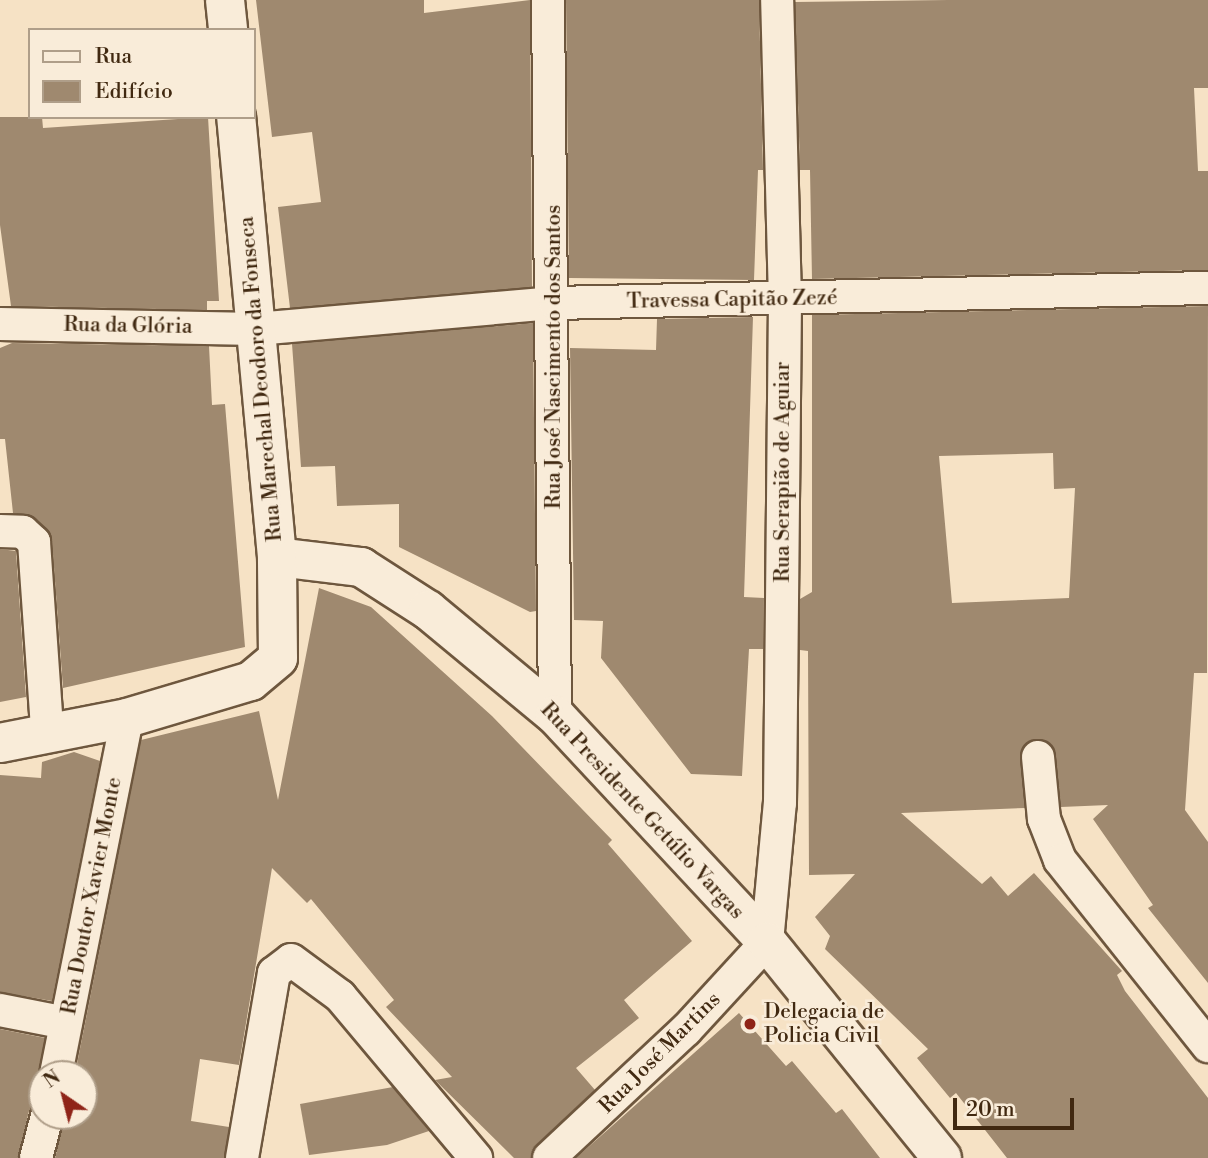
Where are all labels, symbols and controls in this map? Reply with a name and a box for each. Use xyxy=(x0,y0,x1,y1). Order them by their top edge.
legend xyxy=(28,28,256,119)
text: Rua xyxy=(95,44,132,70)
text: Edifício xyxy=(95,79,173,105)
street label: Rua José Nascimento dos Santos xyxy=(541,205,567,509)
street label: Rua Marechal Deodoro da Fonseca xyxy=(234,215,288,543)
street label: Travessa Capitão Zezé xyxy=(626,286,838,314)
street label: Rua da Glória xyxy=(63,312,193,340)
street label: Rua Serapião de Aguiar xyxy=(770,362,796,582)
street label: Rua Presidente Getúlio Vargas xyxy=(535,697,749,925)
street label: Rua Doutor Xavier Monte xyxy=(57,775,127,1017)
street label: Rua José Martins xyxy=(594,987,726,1119)
place label: Delegacia de Policia Civil xyxy=(764,999,884,1049)
marker: Delegacia de Policia Civil xyxy=(742,1016,758,1032)
north arrow xyxy=(28,1060,98,1130)
text: N xyxy=(39,1065,65,1094)
scale bar xyxy=(956,1084,1077,1128)
text: 20 m xyxy=(966,1097,1015,1123)

